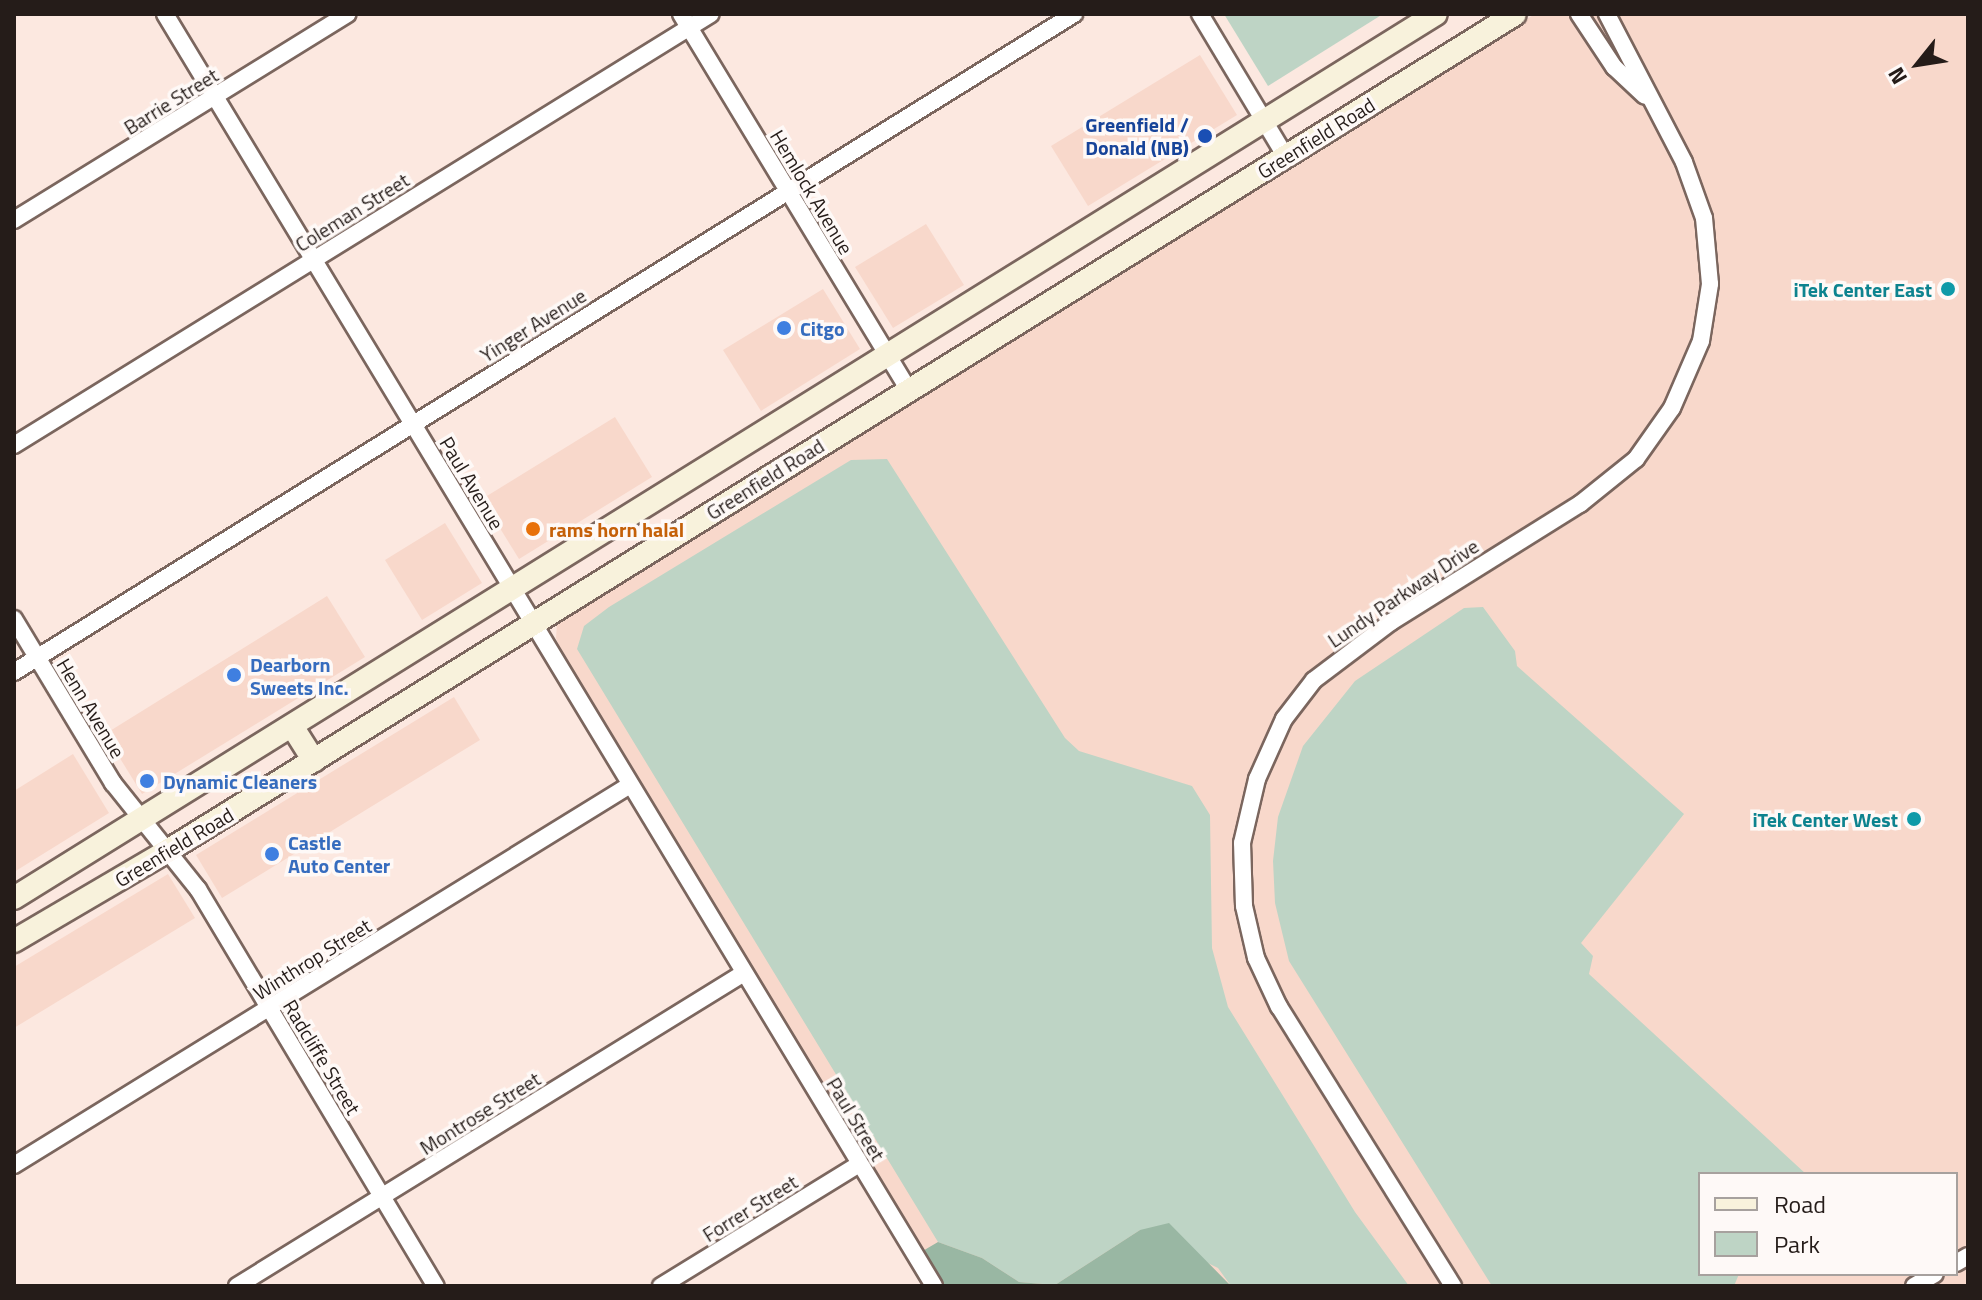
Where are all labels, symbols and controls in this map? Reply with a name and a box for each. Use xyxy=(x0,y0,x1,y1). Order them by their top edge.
north arrow xyxy=(1878,24,1958,104)
text: N xyxy=(1879,61,1916,91)
street label: Barrie Street xyxy=(119,63,223,139)
street label: Greenfield Road xyxy=(1253,92,1379,184)
place label: Greenfield / Donald (NB) xyxy=(1085,112,1189,159)
street label: Hemlock Avenue xyxy=(765,126,859,258)
marker: Greenfield / Donald (NB) xyxy=(1196,127,1214,145)
street label: Coleman Street xyxy=(291,168,413,256)
place label: iTek Center East xyxy=(1794,277,1932,301)
marker: iTek Center East xyxy=(1939,280,1957,298)
street label: Yinger Avenue xyxy=(476,283,590,367)
place label: Citgo xyxy=(800,316,845,340)
marker: Citgo xyxy=(775,319,793,337)
street label: Paul Avenue xyxy=(435,432,509,534)
street label: Greenfield Road xyxy=(702,433,828,525)
place label: rams horn halal xyxy=(549,517,684,541)
marker: rams horn halal xyxy=(524,520,542,538)
street label: Lundy Parkway Drive xyxy=(1323,534,1483,652)
place label: Dearborn Sweets Inc. xyxy=(250,652,349,699)
street label: Henn Avenue xyxy=(52,654,130,762)
marker: Dearborn Sweets Inc. xyxy=(225,666,243,684)
place label: Dynamic Cleaners xyxy=(163,769,317,793)
marker: Dynamic Cleaners xyxy=(138,772,156,790)
street label: Greenfield Road xyxy=(110,802,238,892)
place label: iTek Center West xyxy=(1752,807,1898,831)
marker: iTek Center West xyxy=(1905,810,1923,828)
place label: Castle Auto Center xyxy=(288,830,390,877)
marker: Castle Auto Center xyxy=(263,845,281,863)
street label: Winthrop Street xyxy=(249,913,375,1005)
street label: Radcliffe Street xyxy=(278,995,366,1119)
street label: Montrose Street xyxy=(415,1066,545,1160)
street label: Paul Street xyxy=(822,1073,890,1165)
street label: Forrer Street xyxy=(698,1169,802,1247)
legend xyxy=(1698,1172,1958,1276)
text: Road xyxy=(1774,1186,1826,1222)
text: Park xyxy=(1774,1226,1820,1262)

